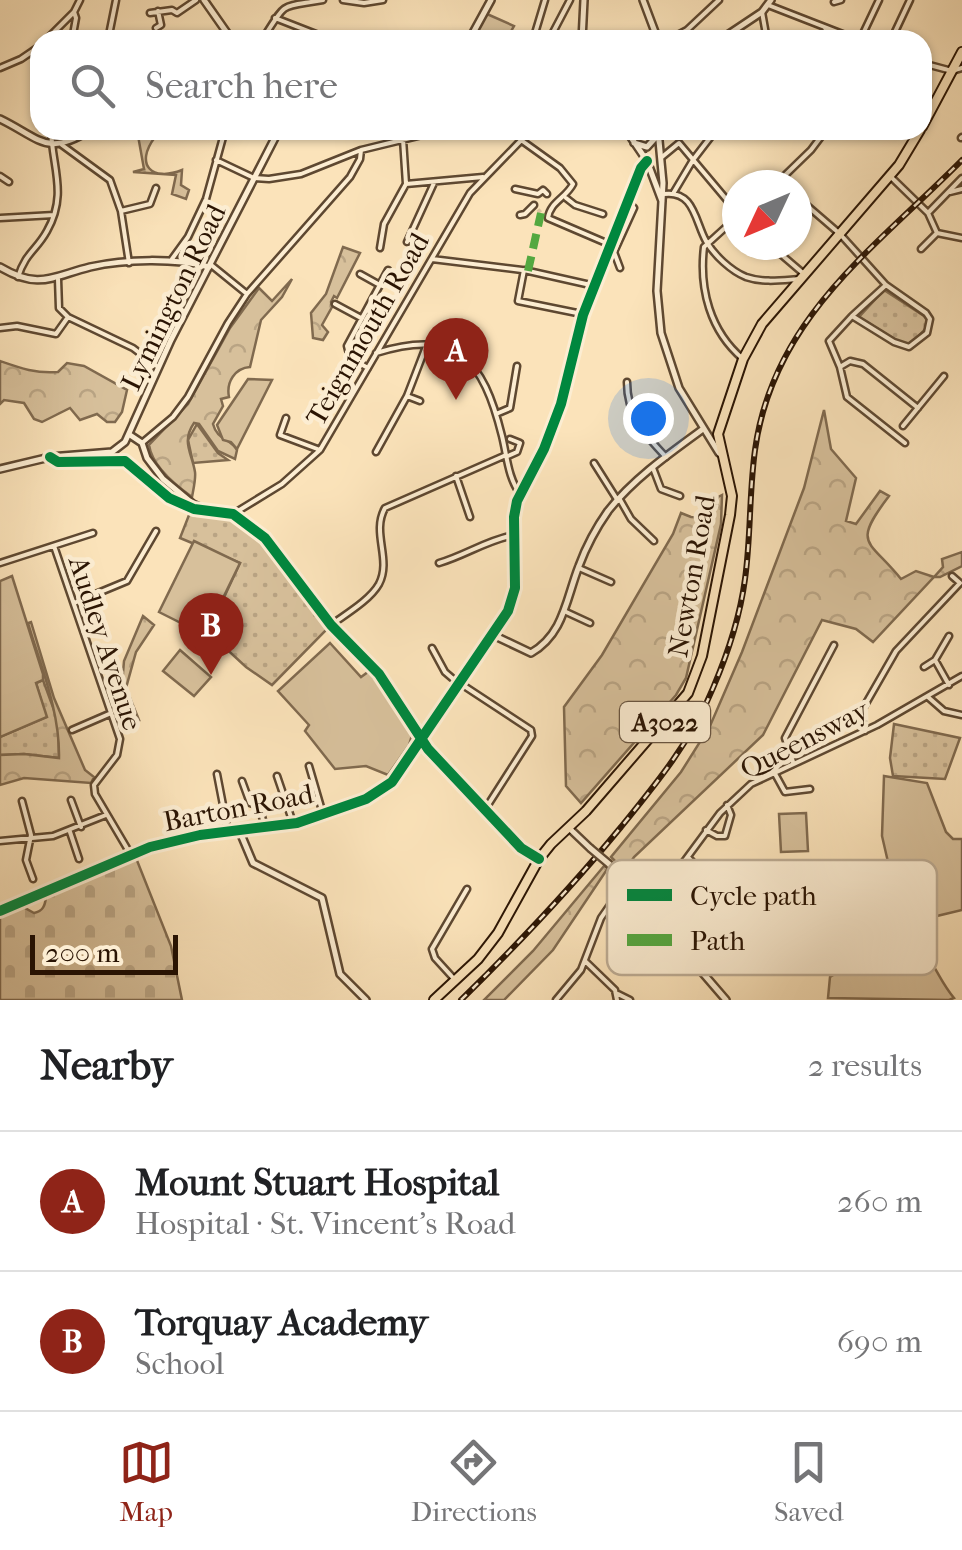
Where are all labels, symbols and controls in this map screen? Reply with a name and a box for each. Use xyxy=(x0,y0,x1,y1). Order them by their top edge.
search box xyxy=(30,30,932,140)
icon: search xyxy=(65,58,120,113)
text: Search here xyxy=(145,63,338,108)
north arrow xyxy=(722,170,812,260)
street label: Lymington Road xyxy=(114,198,233,396)
street label: Teignmouth Road xyxy=(299,226,436,431)
pin: A xyxy=(424,318,488,400)
your location xyxy=(623,393,674,444)
street label: Newton Road xyxy=(661,492,722,660)
street label: Audley Avenue xyxy=(62,551,149,735)
pin: B xyxy=(178,592,244,675)
street label: Queensway xyxy=(735,693,875,786)
road number: A3022 xyxy=(620,702,710,742)
street label: Barton Road xyxy=(160,777,316,838)
legend xyxy=(607,860,937,975)
text: Cycle path xyxy=(690,879,817,912)
text: Path xyxy=(690,924,746,957)
scale bar xyxy=(30,930,178,974)
text: 200 m xyxy=(45,936,120,969)
text: Nearby xyxy=(40,1041,172,1090)
text: 2 results xyxy=(808,1047,922,1084)
text: Mount Stuart Hospital xyxy=(135,1160,500,1205)
text: A xyxy=(62,1183,83,1220)
text: 260 m xyxy=(837,1183,922,1220)
text: Hospital · St. Vincent's Road xyxy=(135,1205,516,1242)
text: Torquay Academy xyxy=(135,1300,428,1345)
text: B xyxy=(62,1323,83,1360)
text: 690 m xyxy=(837,1323,922,1360)
text: School xyxy=(135,1345,224,1382)
tab: Map xyxy=(119,1435,174,1528)
tab: Directions xyxy=(411,1435,537,1528)
tab: Saved xyxy=(774,1435,843,1528)

